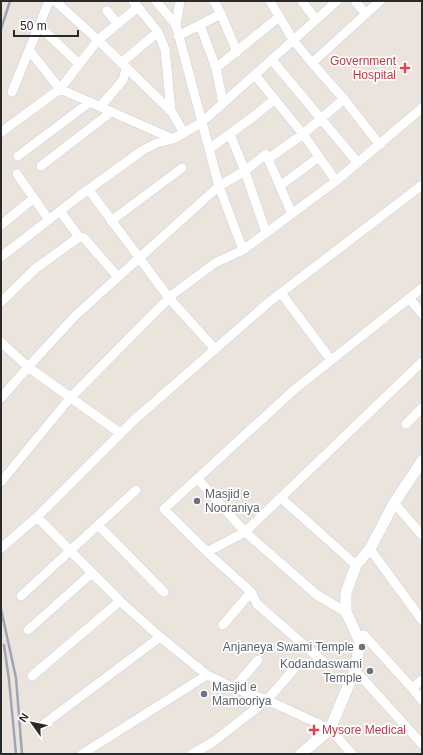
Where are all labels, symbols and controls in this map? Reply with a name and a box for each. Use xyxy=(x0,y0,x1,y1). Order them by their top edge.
scale bar xyxy=(14,12,78,38)
text: 50 m xyxy=(20,19,47,33)
place label: Government Hospital xyxy=(330,54,397,82)
marker: Government Hospital xyxy=(399,62,411,74)
place label: Masjid e Nooraniya xyxy=(205,487,260,515)
marker: Masjid e Nooraniya xyxy=(192,496,202,506)
place label: Anjaneya Swami Temple xyxy=(223,640,354,654)
marker: Anjaneya Swami Temple xyxy=(357,642,367,652)
place label: Kodandaswami Temple xyxy=(280,657,362,685)
marker: Kodandaswami Temple xyxy=(365,666,375,676)
place label: Masjid e Mamooriya xyxy=(212,680,272,708)
marker: Masjid e Mamooriya xyxy=(199,689,209,699)
north arrow xyxy=(12,703,52,743)
text: N xyxy=(16,711,31,724)
place label: Mysore Medical xyxy=(322,723,406,737)
marker: Mysore Medical xyxy=(309,725,319,735)

